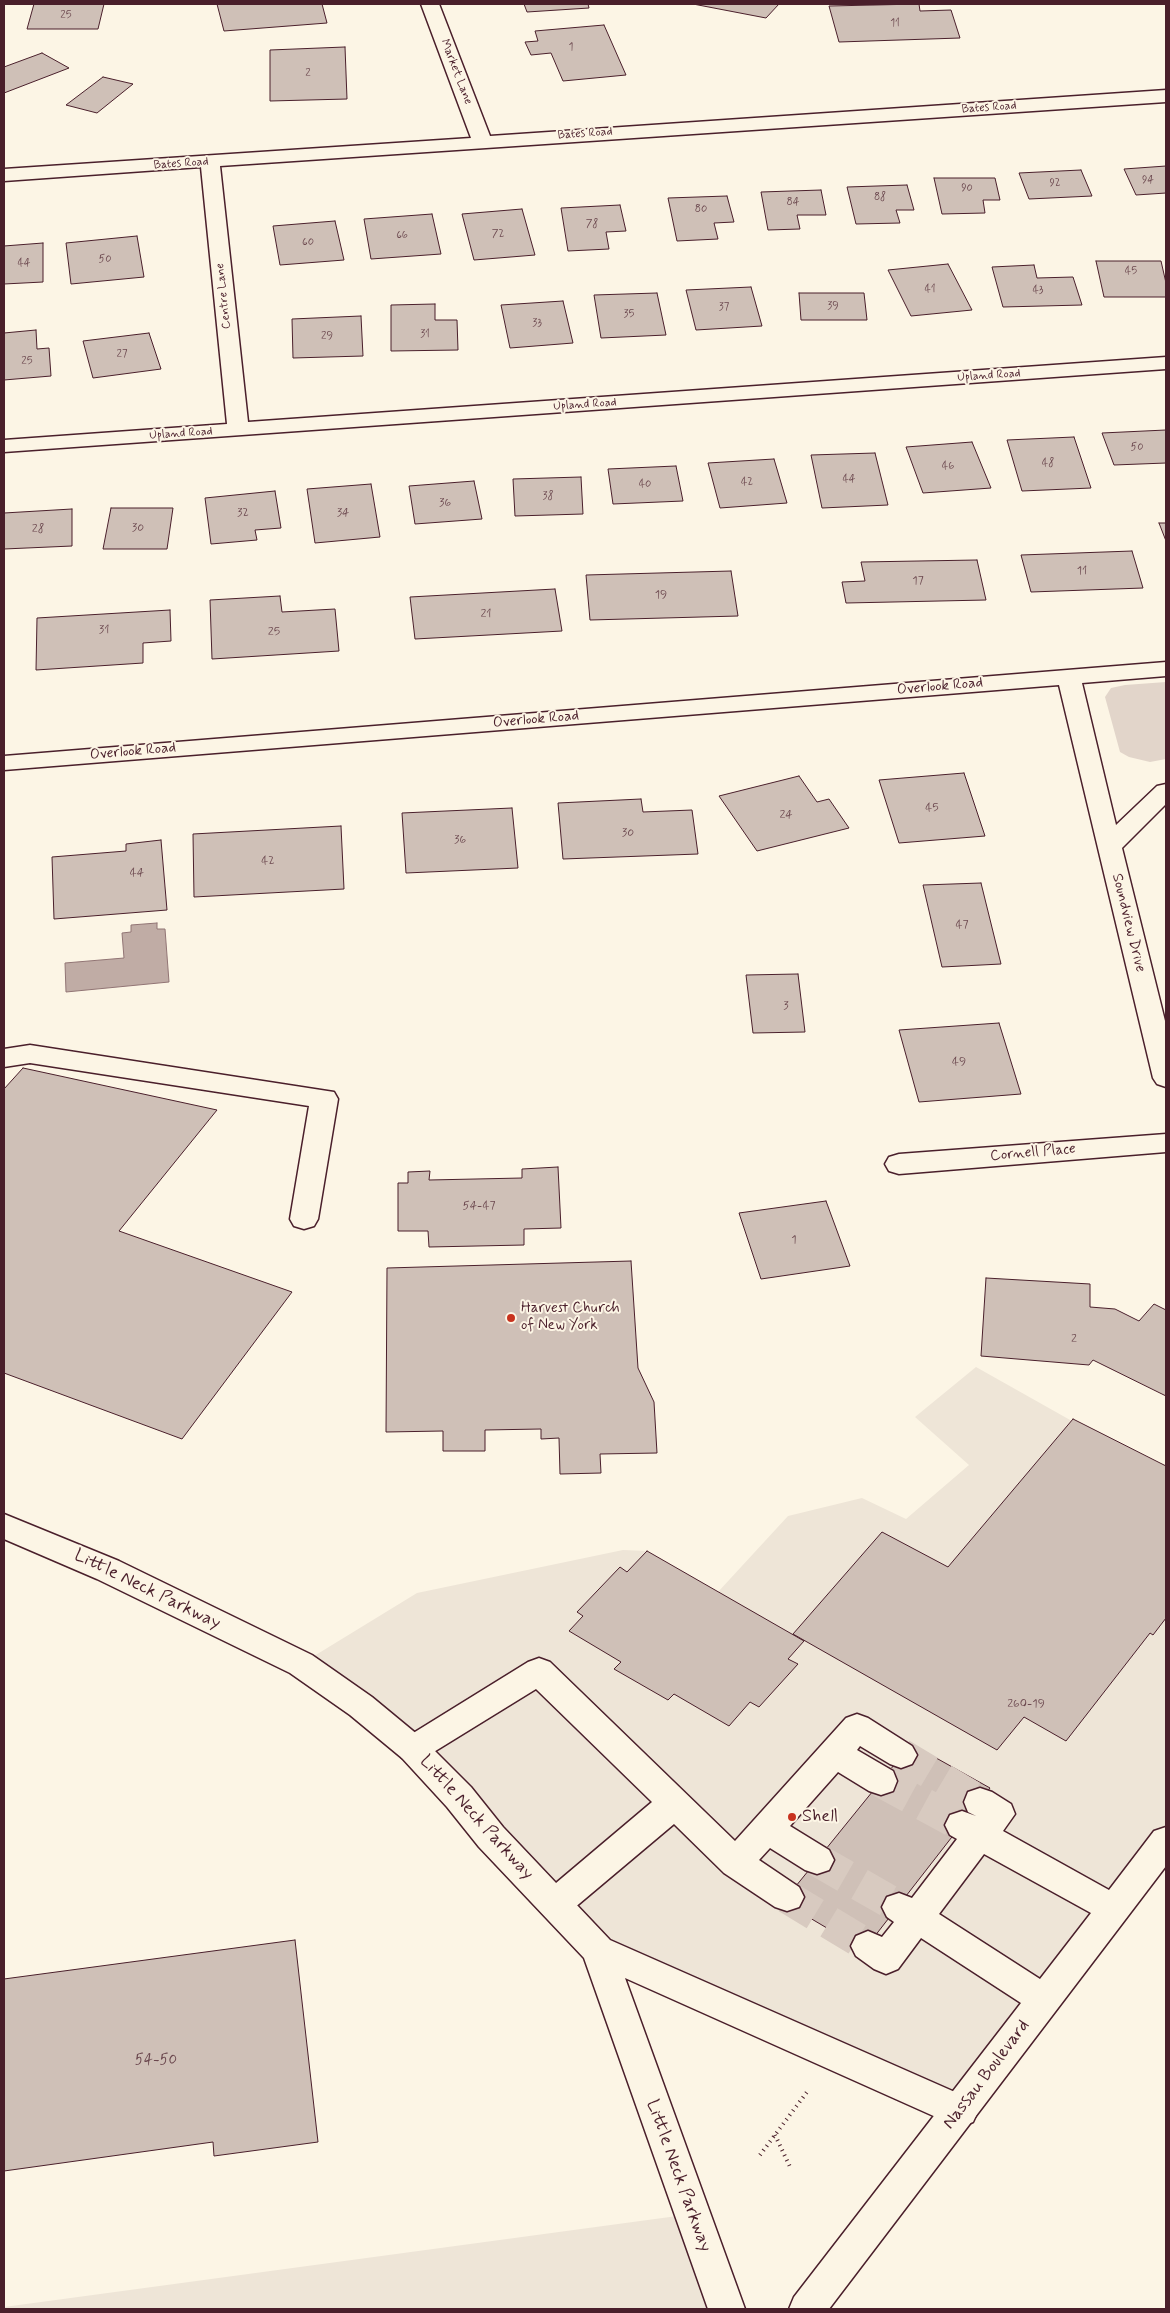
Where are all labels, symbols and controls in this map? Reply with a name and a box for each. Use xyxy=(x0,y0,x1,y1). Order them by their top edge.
house number: 25 xyxy=(60,9,72,23)
house number: 11 xyxy=(890,17,900,31)
street label: Market Lane xyxy=(437,37,475,107)
house number: 1 xyxy=(569,41,573,55)
house number: 2 xyxy=(305,67,311,81)
street label: Bates Road xyxy=(961,99,1017,117)
street label: Bates Road xyxy=(557,125,613,143)
street label: Bates Road xyxy=(153,155,209,173)
house number: 94 xyxy=(1142,174,1154,188)
house number: 92 xyxy=(1049,177,1061,191)
house number: 90 xyxy=(961,182,973,196)
house number: 88 xyxy=(874,191,886,205)
house number: 84 xyxy=(787,196,799,210)
house number: 80 xyxy=(695,203,707,217)
house number: 78 xyxy=(586,218,598,232)
house number: 72 xyxy=(492,228,504,242)
house number: 66 xyxy=(396,229,408,243)
house number: 60 xyxy=(302,236,314,250)
house number: 50 xyxy=(99,253,111,267)
house number: 44 xyxy=(17,257,31,271)
street label: Centre Lane xyxy=(213,262,235,330)
house number: 45 xyxy=(1125,265,1137,279)
house number: 41 xyxy=(924,283,936,297)
house number: 43 xyxy=(1032,284,1044,298)
house number: 39 xyxy=(827,300,839,314)
house number: 37 xyxy=(719,301,729,315)
house number: 35 xyxy=(624,308,634,322)
house number: 33 xyxy=(532,317,542,331)
house number: 31 xyxy=(420,328,430,342)
house number: 29 xyxy=(321,330,333,344)
house number: 27 xyxy=(117,348,127,362)
house number: 25 xyxy=(21,355,33,369)
street label: Upland Road xyxy=(957,367,1021,385)
street label: Upland Road xyxy=(553,396,617,414)
street label: Upland Road xyxy=(149,425,213,443)
house number: 50 xyxy=(1131,441,1143,455)
house number: 48 xyxy=(1042,457,1054,471)
house number: 46 xyxy=(942,460,954,474)
house number: 44 xyxy=(842,473,856,487)
house number: 42 xyxy=(741,476,753,490)
house number: 40 xyxy=(639,478,651,492)
house number: 38 xyxy=(543,490,553,504)
house number: 36 xyxy=(439,496,451,510)
house number: 32 xyxy=(237,506,249,520)
house number: 34 xyxy=(337,506,349,520)
house number: 30 xyxy=(132,521,144,535)
house number: 28 xyxy=(32,522,44,536)
house number: 11 xyxy=(1077,564,1087,578)
house number: 17 xyxy=(912,574,924,588)
house number: 19 xyxy=(655,588,667,602)
house number: 21 xyxy=(480,607,492,621)
house number: 31 xyxy=(99,623,109,637)
house number: 25 xyxy=(268,625,280,639)
street label: Overlook Road xyxy=(896,674,984,700)
street label: Overlook Road xyxy=(492,707,580,733)
street label: Overlook Road xyxy=(89,739,177,765)
house number: 45 xyxy=(925,801,939,815)
house number: 24 xyxy=(779,808,793,822)
house number: 30 xyxy=(622,826,634,840)
house number: 36 xyxy=(454,833,466,847)
house number: 42 xyxy=(261,854,275,868)
house number: 44 xyxy=(130,866,144,880)
street label: Soundview Drive xyxy=(1107,872,1149,974)
house number: 47 xyxy=(955,918,969,932)
house number: 3 xyxy=(783,999,789,1013)
house number: 49 xyxy=(952,1055,966,1069)
street label: Cornell Place xyxy=(989,1140,1077,1166)
house number: 54-47 xyxy=(463,1199,495,1213)
house number: 1 xyxy=(791,1233,797,1247)
place label: Harvest Church of New York xyxy=(521,1300,620,1335)
marker: Harvest Church of New York xyxy=(505,1312,517,1324)
house number: 2 xyxy=(1071,1332,1077,1346)
street label: Little Neck Parkway xyxy=(70,1545,224,1635)
house number: 260-19 xyxy=(1007,1697,1045,1711)
street label: Little Neck Parkway xyxy=(414,1751,538,1885)
place label: Shell xyxy=(802,1806,838,1828)
marker: Shell xyxy=(786,1811,798,1823)
street label: Nassau Boulevard xyxy=(939,2016,1035,2134)
house number: 54-50 xyxy=(135,2052,177,2070)
street label: Little Neck Parkway xyxy=(640,2097,716,2255)

